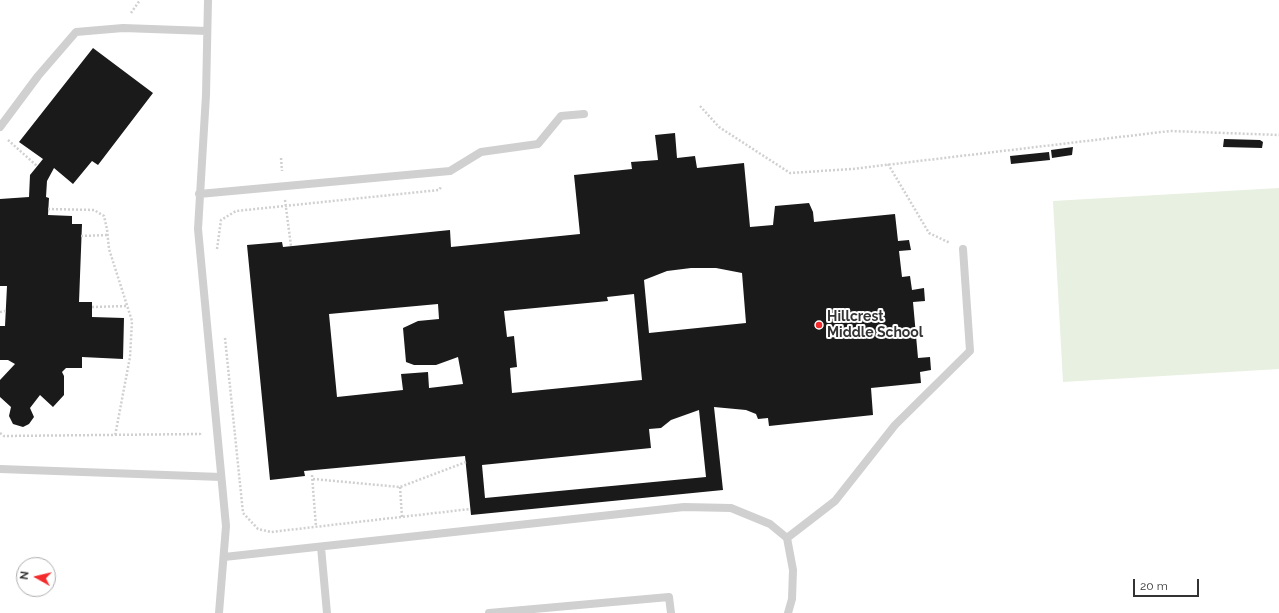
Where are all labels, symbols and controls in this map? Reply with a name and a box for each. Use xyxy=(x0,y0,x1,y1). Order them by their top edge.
place label: Hillcrest Middle School xyxy=(827,309,923,342)
marker: Hillcrest Middle School xyxy=(814,320,824,330)
north arrow xyxy=(16,557,56,597)
text: N xyxy=(18,570,32,580)
scale bar xyxy=(1135,571,1201,597)
text: 20 m xyxy=(1140,579,1168,593)

